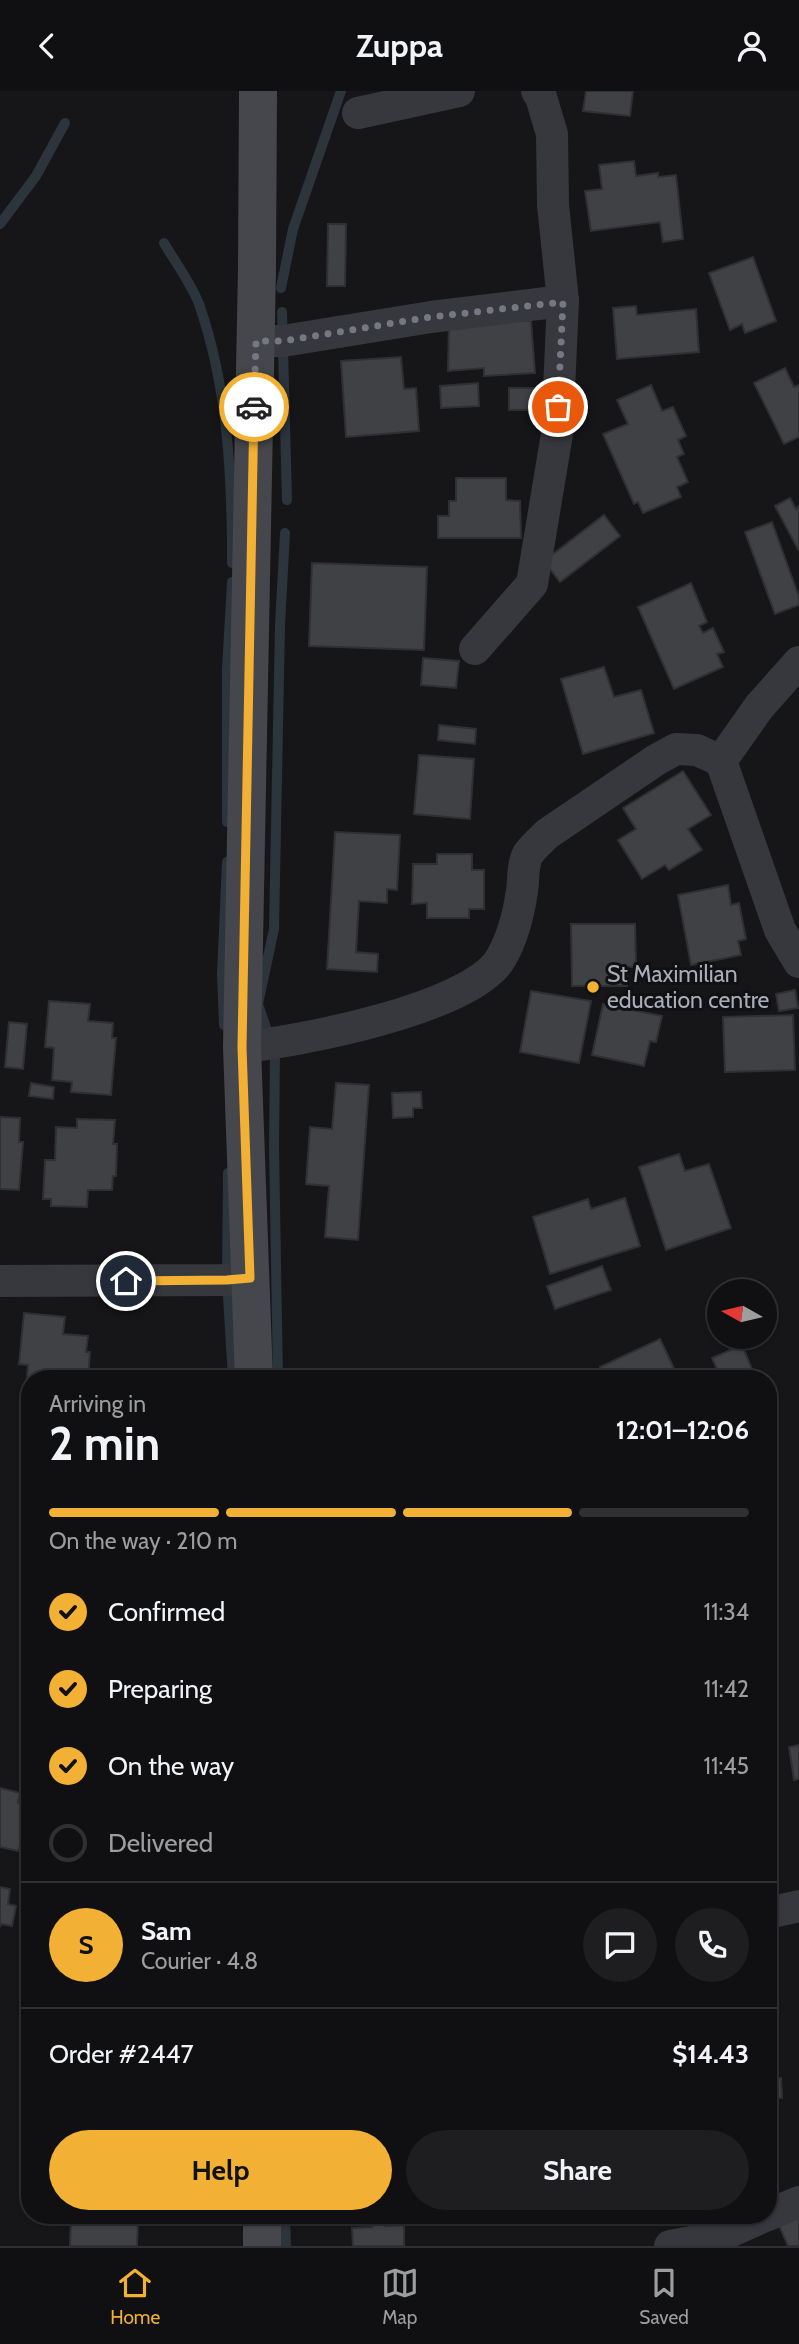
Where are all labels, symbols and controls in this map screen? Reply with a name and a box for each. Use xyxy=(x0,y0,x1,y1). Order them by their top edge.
text: Zuppa xyxy=(356,26,443,65)
icon: back xyxy=(28,27,66,65)
icon: person xyxy=(733,27,771,65)
courier xyxy=(219,372,289,442)
pin xyxy=(528,377,588,437)
icon: car xyxy=(235,388,273,426)
icon: bag xyxy=(539,388,577,426)
place label: St Maximilian education centre xyxy=(607,960,770,1014)
marker: St Maximilian education centre xyxy=(585,979,601,995)
pin xyxy=(96,1251,156,1311)
icon: home xyxy=(107,1262,145,1300)
north arrow xyxy=(707,1279,777,1349)
map controls xyxy=(707,1279,777,1349)
text: Arriving in xyxy=(49,1390,146,1418)
text: 12:01–12:06 xyxy=(616,1414,749,1446)
text: 2 min xyxy=(49,1416,160,1472)
text: On the way · 210 m xyxy=(49,1527,237,1555)
icon: check xyxy=(49,1593,87,1631)
text: Confirmed xyxy=(108,1596,225,1628)
text: 11:34 xyxy=(703,1598,749,1626)
icon: check xyxy=(49,1670,87,1708)
text: Preparing xyxy=(108,1673,212,1705)
text: 11:42 xyxy=(704,1675,749,1703)
icon: check xyxy=(49,1747,87,1785)
text: On the way xyxy=(108,1750,234,1782)
text: 11:45 xyxy=(703,1752,749,1780)
text: Delivered xyxy=(108,1827,213,1859)
button: chat xyxy=(583,1908,657,1982)
button: phone xyxy=(675,1908,749,1982)
text: Sam xyxy=(141,1915,192,1947)
text: S xyxy=(78,1929,94,1961)
text: Courier · 4.8 xyxy=(141,1947,258,1975)
text: Order #2447 xyxy=(49,2038,194,2070)
text: $14.43 xyxy=(672,2038,749,2070)
button: Help xyxy=(49,2130,392,2210)
button: Share xyxy=(406,2130,749,2210)
tab: Home xyxy=(110,2264,160,2329)
tab: Map xyxy=(381,2264,419,2329)
tab: Saved xyxy=(639,2264,689,2329)

